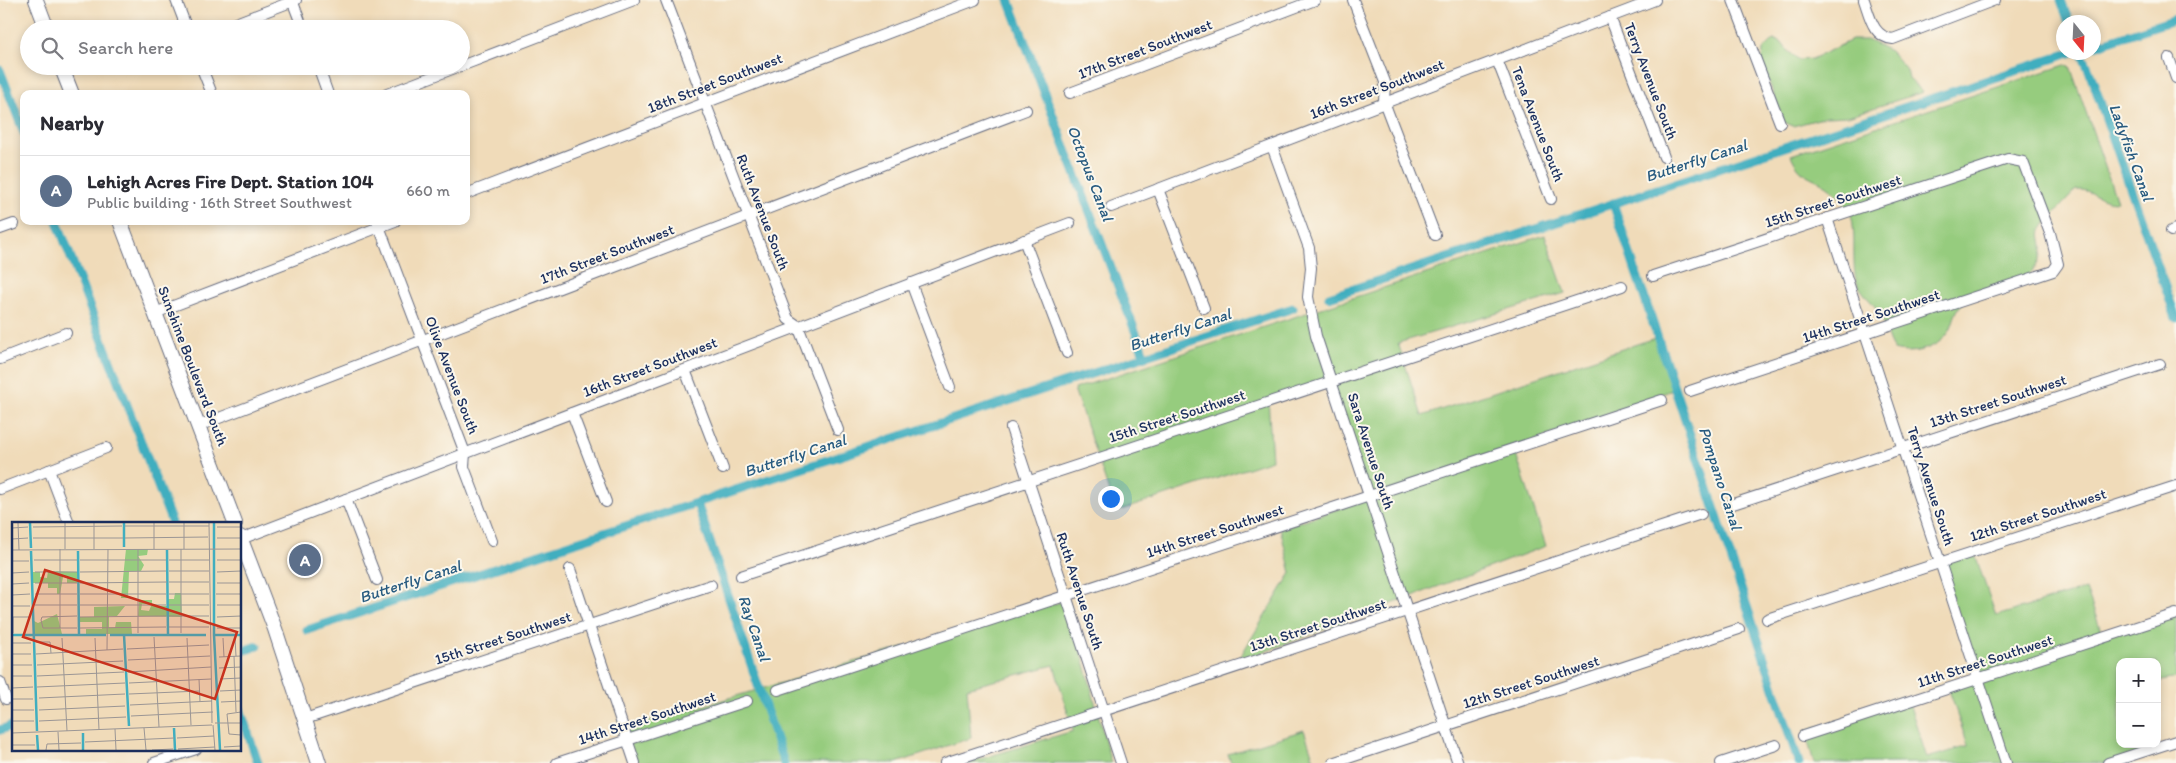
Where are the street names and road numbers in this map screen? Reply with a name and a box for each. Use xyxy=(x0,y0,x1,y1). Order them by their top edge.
street label: 17th Street Southwest xyxy=(1075,15,1215,83)
street label: Terry Avenue South xyxy=(1620,20,1682,142)
street label: 18th Street Southwest xyxy=(645,49,785,117)
street label: 16th Street Southwest xyxy=(1307,55,1447,123)
street label: Tena Avenue South xyxy=(1508,64,1568,185)
street label: Ruth Avenue South xyxy=(733,151,794,273)
street label: 15th Street Southwest xyxy=(1762,170,1904,232)
street label: 17th Street Southwest xyxy=(537,220,677,288)
street label: Sunshine Boulevard South xyxy=(154,283,232,449)
street label: 14th Street Southwest xyxy=(1800,285,1942,347)
street label: Olive Avenue South xyxy=(421,313,483,437)
street label: 16th Street Southwest xyxy=(580,333,720,401)
street label: 13th Street Southwest xyxy=(1927,370,2069,432)
street label: 15th Street Southwest xyxy=(1106,385,1248,447)
street label: Sara Avenue South xyxy=(1344,390,1398,512)
street label: Terry Avenue South xyxy=(1903,424,1959,548)
street label: 12th Street Southwest xyxy=(1967,484,2109,546)
street label: 14th Street Southwest xyxy=(1144,500,1286,562)
street label: Ruth Avenue South xyxy=(1052,530,1108,652)
street label: 13th Street Southwest xyxy=(1247,594,1389,656)
street label: 15th Street Southwest xyxy=(432,607,574,669)
street label: 11th Street Southwest xyxy=(1915,630,2055,691)
street label: 12th Street Southwest xyxy=(1460,651,1602,713)
street label: 14th Street Southwest xyxy=(576,687,718,749)

